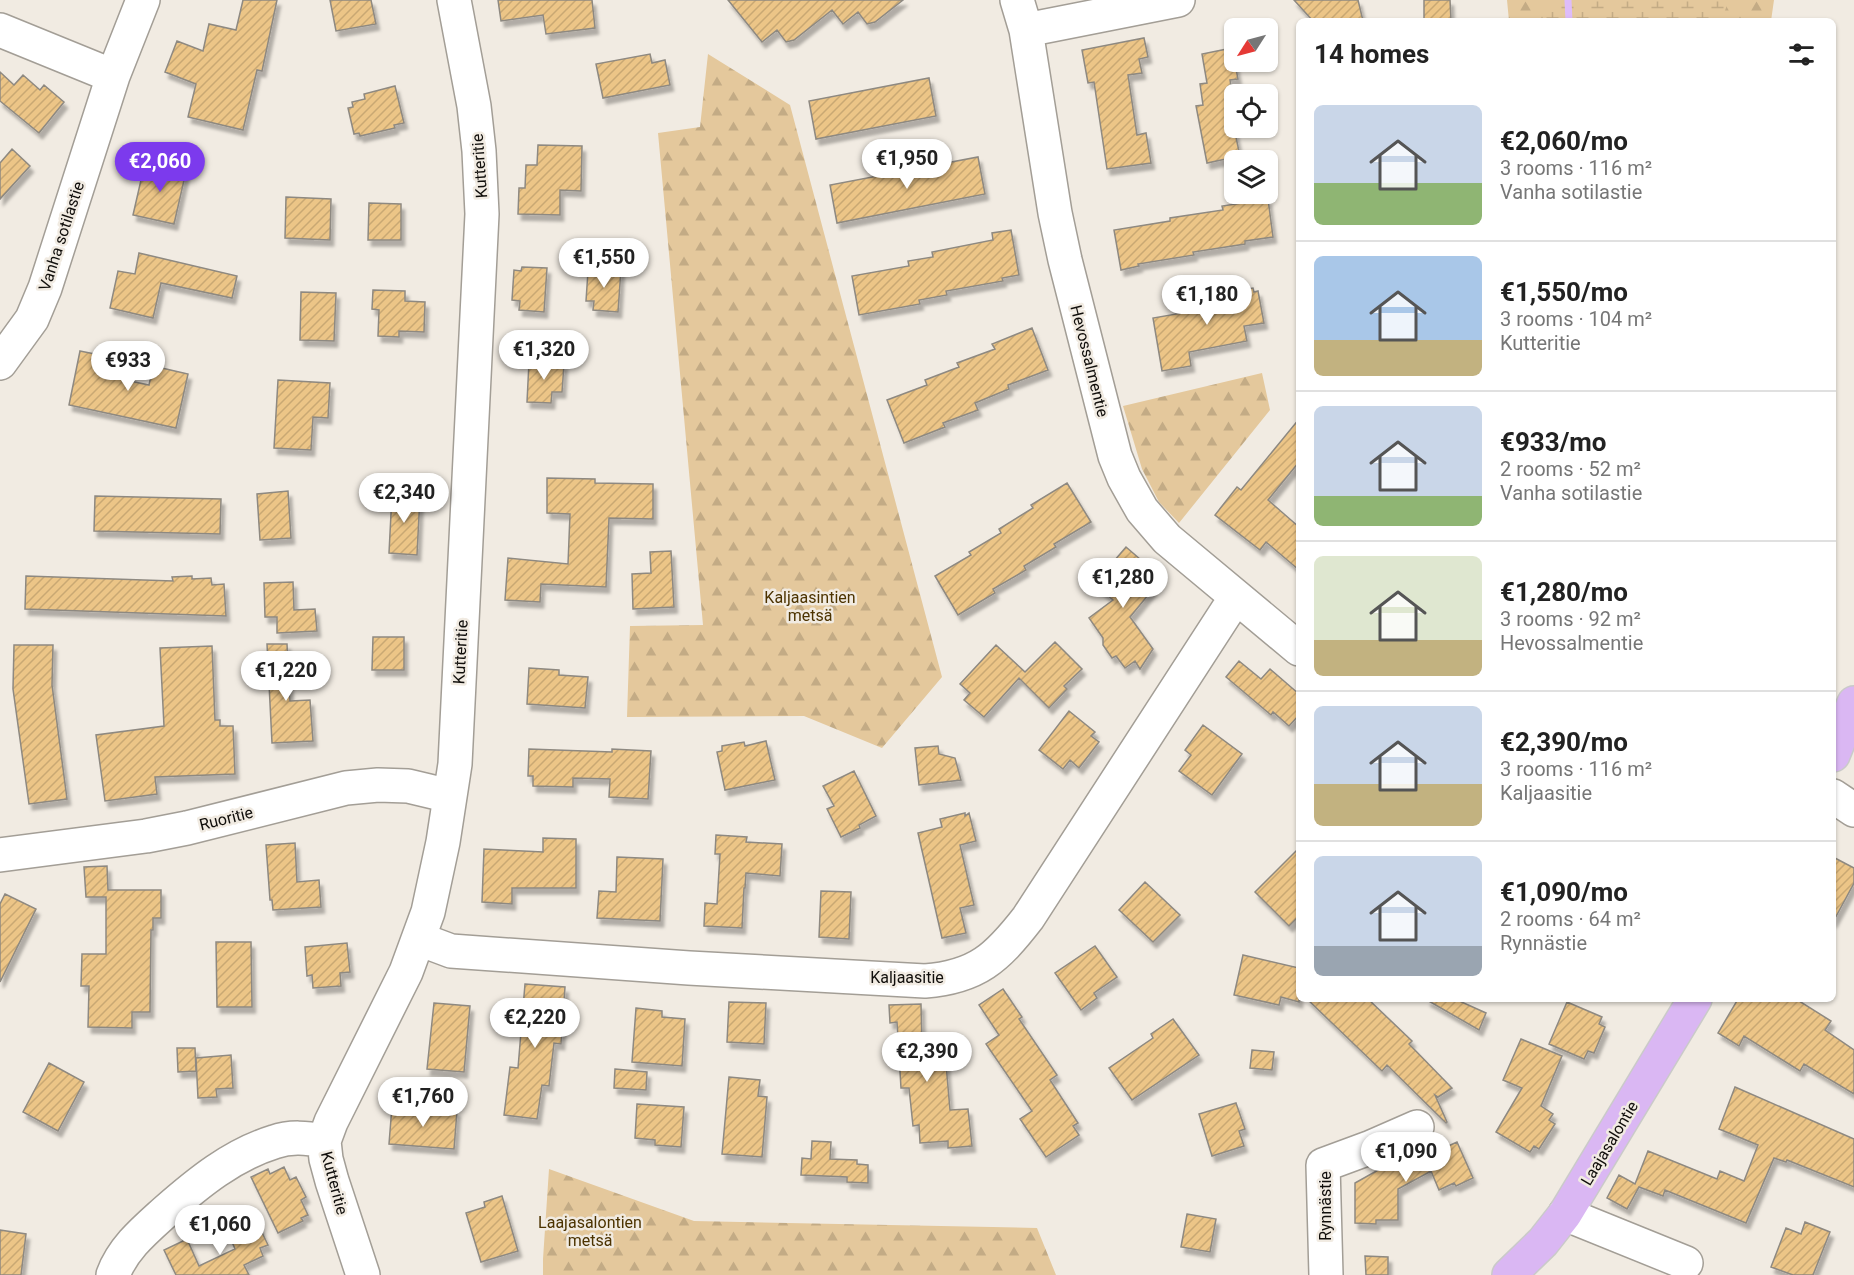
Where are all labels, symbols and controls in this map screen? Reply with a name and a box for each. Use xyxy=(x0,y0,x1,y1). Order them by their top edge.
north arrow xyxy=(1224,18,1278,72)
map controls xyxy=(1224,18,1278,204)
icon: filters xyxy=(1785,38,1818,71)
text: 14 homes xyxy=(1314,39,1429,69)
button: locate xyxy=(1224,84,1278,138)
text: €2,060/mo xyxy=(1500,126,1628,156)
icon: home xyxy=(1362,129,1434,201)
street label: Kutteritie xyxy=(468,133,491,199)
pin: €1,950 xyxy=(858,139,956,190)
pin: €2,060 xyxy=(111,142,209,193)
text: €1,950 xyxy=(876,146,938,170)
text: €2,060 xyxy=(129,149,191,173)
button: layers xyxy=(1224,150,1278,204)
text: 3 rooms · 116 m² xyxy=(1500,156,1652,180)
street label: Vanha sotilastie xyxy=(35,179,88,293)
text: Vanha sotilastie xyxy=(1500,180,1642,204)
pin: €1,550 xyxy=(555,238,653,289)
text: €1,550 xyxy=(573,245,635,269)
pin: €1,180 xyxy=(1158,275,1256,326)
text: €1,550/mo xyxy=(1500,277,1628,307)
icon: home xyxy=(1362,280,1434,352)
text: €1,180 xyxy=(1176,282,1238,306)
street label: Hevossalmentie xyxy=(1066,303,1113,419)
text: 3 rooms · 104 m² xyxy=(1500,307,1652,331)
pin: €1,320 xyxy=(495,330,593,381)
text: Kutteritie xyxy=(1500,331,1581,355)
text: €1,320 xyxy=(513,337,575,361)
pin: €933 xyxy=(92,341,164,392)
text: €933 xyxy=(105,348,151,372)
text: €933/mo xyxy=(1500,427,1607,457)
icon: home xyxy=(1362,430,1434,502)
text: 2 rooms · 52 m² xyxy=(1500,457,1641,481)
pin: €2,340 xyxy=(355,473,453,524)
text: €2,340 xyxy=(373,480,435,504)
text: Vanha sotilastie xyxy=(1500,481,1642,505)
pin: €1,280 xyxy=(1074,558,1172,609)
text: €1,280 xyxy=(1092,565,1154,589)
text: €1,280/mo xyxy=(1500,577,1628,607)
icon: home xyxy=(1362,580,1434,652)
park label: Kaljaasintien metsä xyxy=(764,588,856,625)
text: 3 rooms · 92 m² xyxy=(1500,607,1641,631)
street label: Kutteritie xyxy=(449,619,472,685)
text: Hevossalmentie xyxy=(1500,631,1643,655)
pin: €1,220 xyxy=(237,651,335,702)
text: €1,220 xyxy=(255,658,317,682)
text: €2,390/mo xyxy=(1500,727,1628,757)
icon: home xyxy=(1362,730,1434,802)
text: 3 rooms · 116 m² xyxy=(1500,757,1652,781)
text: Kaljaasitie xyxy=(1500,781,1592,805)
street label: Ruoritie xyxy=(197,803,255,834)
text: €1,090/mo xyxy=(1500,877,1628,907)
icon: home xyxy=(1362,880,1434,952)
text: 2 rooms · 64 m² xyxy=(1500,907,1641,931)
text: Rynnästie xyxy=(1500,931,1587,955)
street label: Kaljaasitie xyxy=(870,968,944,987)
pin: €2,220 xyxy=(486,998,584,1049)
text: €2,220 xyxy=(504,1005,566,1029)
pin: €2,390 xyxy=(878,1032,976,1083)
text: €2,390 xyxy=(896,1039,958,1063)
pin: €1,760 xyxy=(374,1077,472,1128)
text: €1,760 xyxy=(392,1084,454,1108)
street label: Laajasalontie xyxy=(1577,1098,1642,1189)
pin: €1,090 xyxy=(1357,1132,1455,1183)
text: €1,090 xyxy=(1375,1139,1437,1163)
street label: Kutteritie xyxy=(317,1149,352,1217)
street label: Rynnästie xyxy=(1316,1171,1335,1241)
pin: €1,060 xyxy=(171,1205,269,1256)
text: €1,060 xyxy=(189,1212,251,1236)
park label: Laajasalontien metsä xyxy=(538,1213,642,1250)

